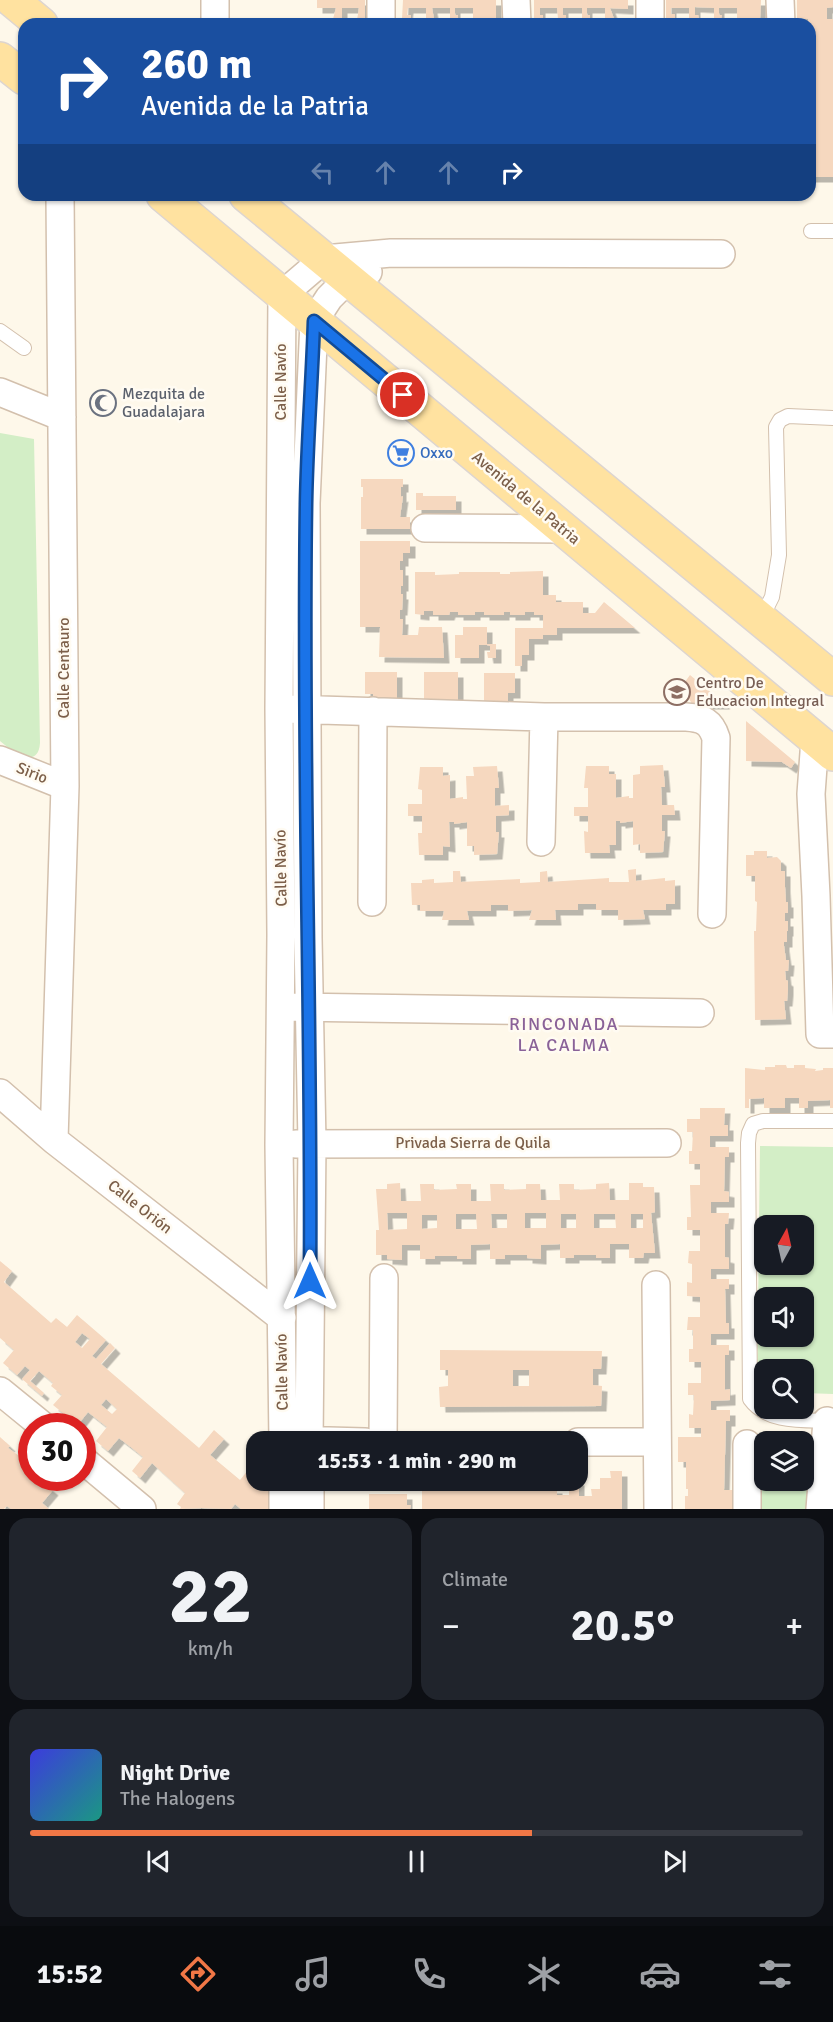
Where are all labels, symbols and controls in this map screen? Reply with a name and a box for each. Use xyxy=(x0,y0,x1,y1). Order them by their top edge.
text: 260 m xyxy=(141,39,252,90)
icon: right xyxy=(42,42,120,120)
text: Avenida de la Patria xyxy=(141,90,369,123)
icon: left xyxy=(306,156,339,189)
icon: ahead xyxy=(369,156,402,189)
icon: ahead xyxy=(432,156,465,189)
icon: right xyxy=(495,156,528,189)
street label: Calle Navío xyxy=(271,344,291,420)
pin xyxy=(377,369,428,420)
icon: arrive xyxy=(386,378,419,411)
place label: Mezquita de Guadalajara xyxy=(122,384,205,422)
mosque icon: Mezquita de Guadalajara xyxy=(88,388,118,418)
supermarket icon: Oxxo xyxy=(386,438,416,468)
place label: Oxxo xyxy=(420,443,453,463)
street label: Avenida de la Patria xyxy=(468,447,584,549)
street label: Calle Centauro xyxy=(54,618,74,718)
place label: Centro De Educacion Integral xyxy=(696,673,824,711)
school or university icon: Centro De Educacion Integral xyxy=(662,677,692,707)
street label: Sirio xyxy=(13,758,51,788)
street label: Calle Navío xyxy=(270,829,292,907)
district label: RINCONADA LA CALMA xyxy=(509,1013,619,1056)
street label: Privada Sierra de Quila xyxy=(395,1133,551,1153)
street label: Calle Orión xyxy=(104,1176,176,1238)
north arrow xyxy=(754,1215,814,1275)
map controls xyxy=(754,1215,814,1491)
position arrow xyxy=(278,1249,342,1313)
button: sound xyxy=(754,1287,814,1347)
street label: Calle Navío xyxy=(271,1333,293,1411)
button: search xyxy=(754,1359,814,1419)
speed limit sign: 30 xyxy=(18,1413,96,1491)
button: layers xyxy=(754,1431,814,1491)
text: 15:53 · 1 min · 290 m xyxy=(317,1447,517,1474)
text: 22 xyxy=(168,1549,253,1645)
text: Climate xyxy=(442,1567,508,1592)
text: 20.5° xyxy=(571,1598,674,1653)
text: − xyxy=(442,1606,460,1647)
text: + xyxy=(785,1606,803,1647)
text: km/h xyxy=(188,1636,233,1661)
text: Night Drive xyxy=(120,1759,230,1786)
text: The Halogens xyxy=(120,1786,235,1811)
icon: previous xyxy=(142,1845,175,1878)
icon: pause xyxy=(400,1845,433,1878)
icon: next xyxy=(658,1845,691,1878)
icon: directions xyxy=(177,1953,219,1995)
icon: music xyxy=(292,1953,334,1995)
icon: phone xyxy=(408,1953,450,1995)
icon: climate xyxy=(523,1953,565,1995)
icon: car xyxy=(639,1953,681,1995)
icon: filters xyxy=(754,1953,796,1995)
text: 15:52 xyxy=(37,1958,103,1991)

